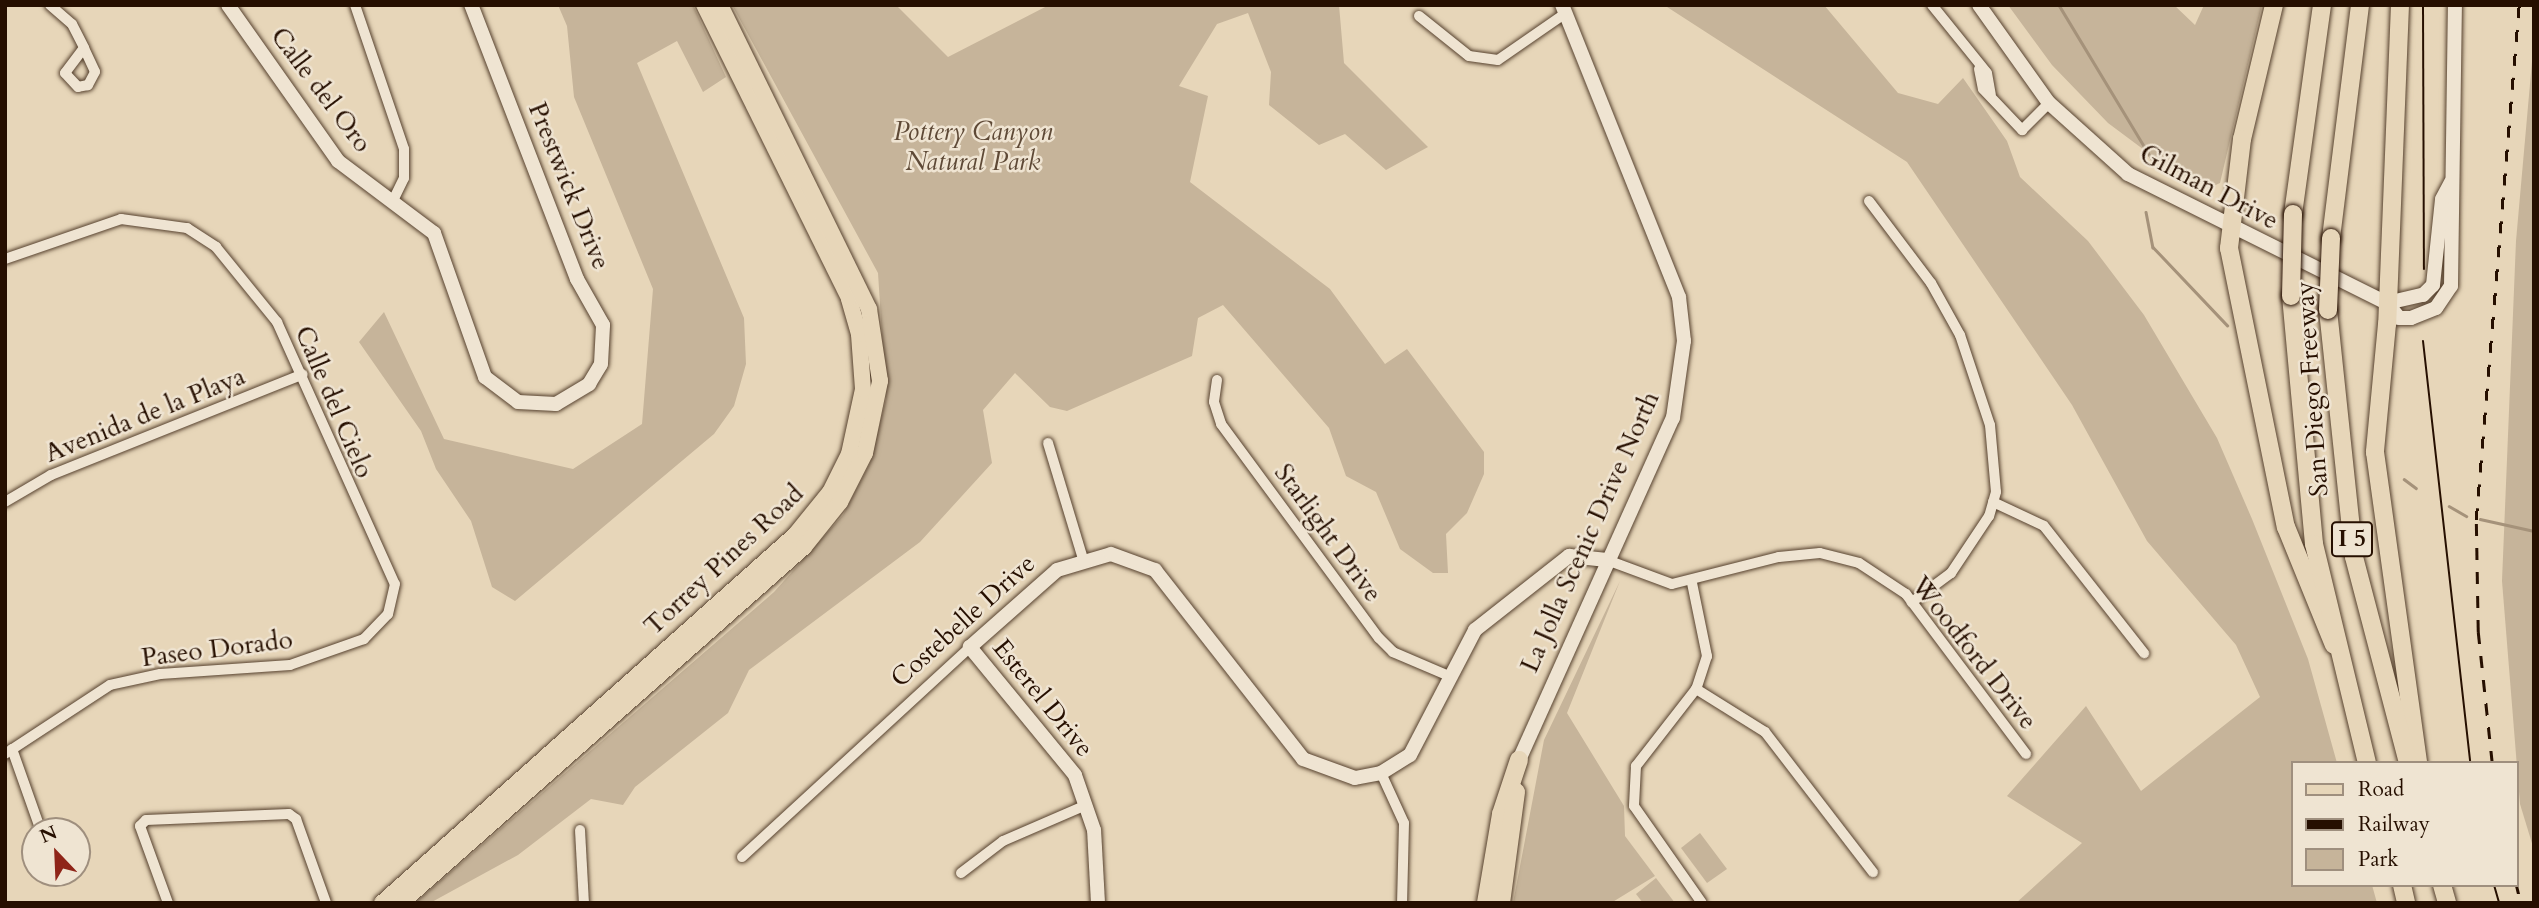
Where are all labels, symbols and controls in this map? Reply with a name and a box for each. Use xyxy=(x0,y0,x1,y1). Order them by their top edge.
street label: Calle del Oro xyxy=(264,21,378,159)
street label: Prestwick Drive xyxy=(521,98,617,274)
park label: Pottery Canyon Natural Park xyxy=(893,116,1053,178)
street label: Gilman Drive xyxy=(2134,137,2284,237)
street label: San Diego Freeway xyxy=(2289,280,2335,498)
street label: Calle del Cielo xyxy=(288,321,380,483)
street label: Avenida de la Playa xyxy=(40,361,250,469)
street label: La Jolla Scenic Drive North xyxy=(1514,387,1666,677)
street label: Starlight Drive xyxy=(1268,458,1388,608)
street label: Torrey Pines Road xyxy=(638,478,810,642)
road number: I 5 xyxy=(2331,518,2373,560)
street label: Costebelle Drive xyxy=(884,548,1042,694)
street label: Woodford Drive xyxy=(1905,570,2043,736)
street label: Paseo Dorado xyxy=(140,624,294,674)
street label: Esterel Drive xyxy=(986,633,1100,763)
legend xyxy=(2290,761,2518,887)
text: Road xyxy=(2358,775,2404,804)
text: Railway xyxy=(2358,810,2430,839)
north arrow xyxy=(21,817,91,887)
text: N xyxy=(36,819,61,850)
text: Park xyxy=(2358,845,2398,874)

